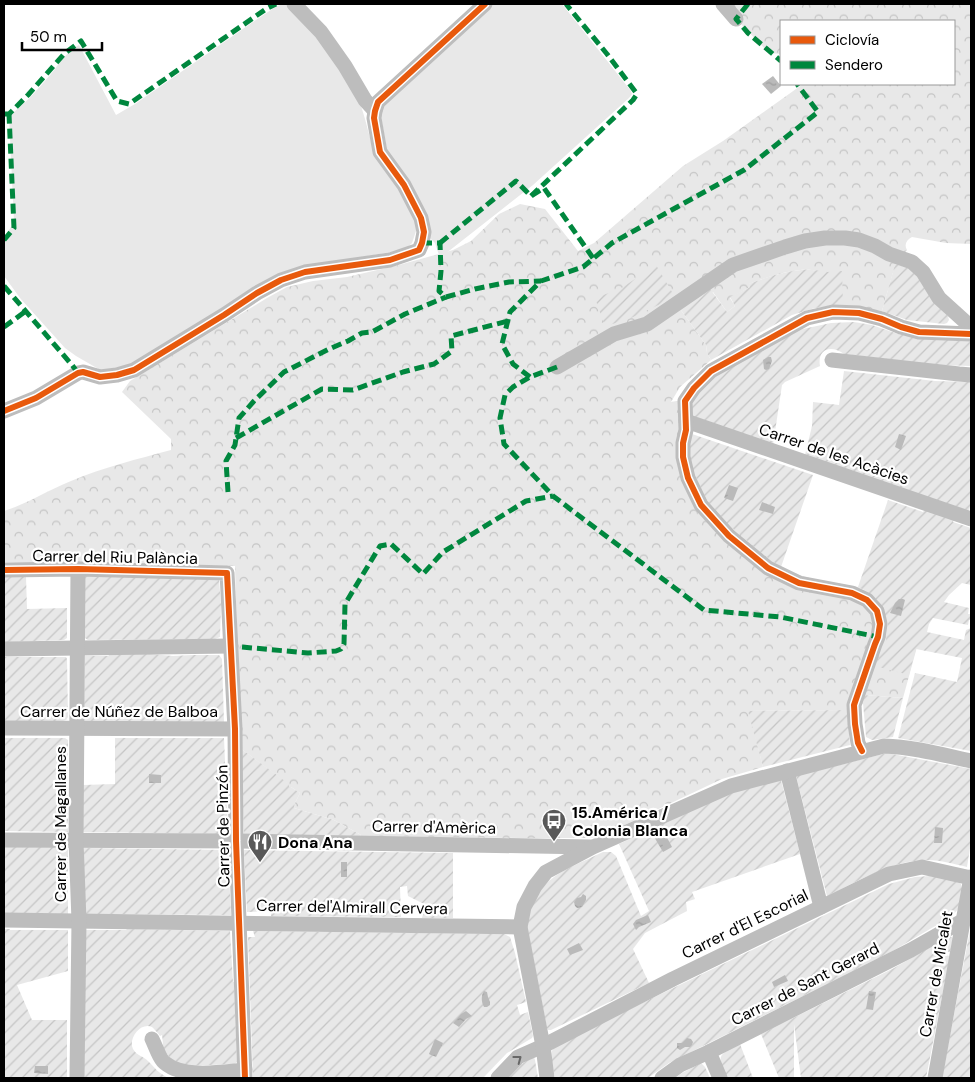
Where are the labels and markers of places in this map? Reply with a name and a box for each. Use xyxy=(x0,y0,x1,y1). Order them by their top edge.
place label: 15.América / Colonia Blanca xyxy=(572,802,688,841)
bus stop icon: 15.América / Colonia Blanca xyxy=(541,808,567,842)
restaurant icon: Dona Ana xyxy=(247,829,273,863)
place label: Dona Ana xyxy=(278,832,353,853)

